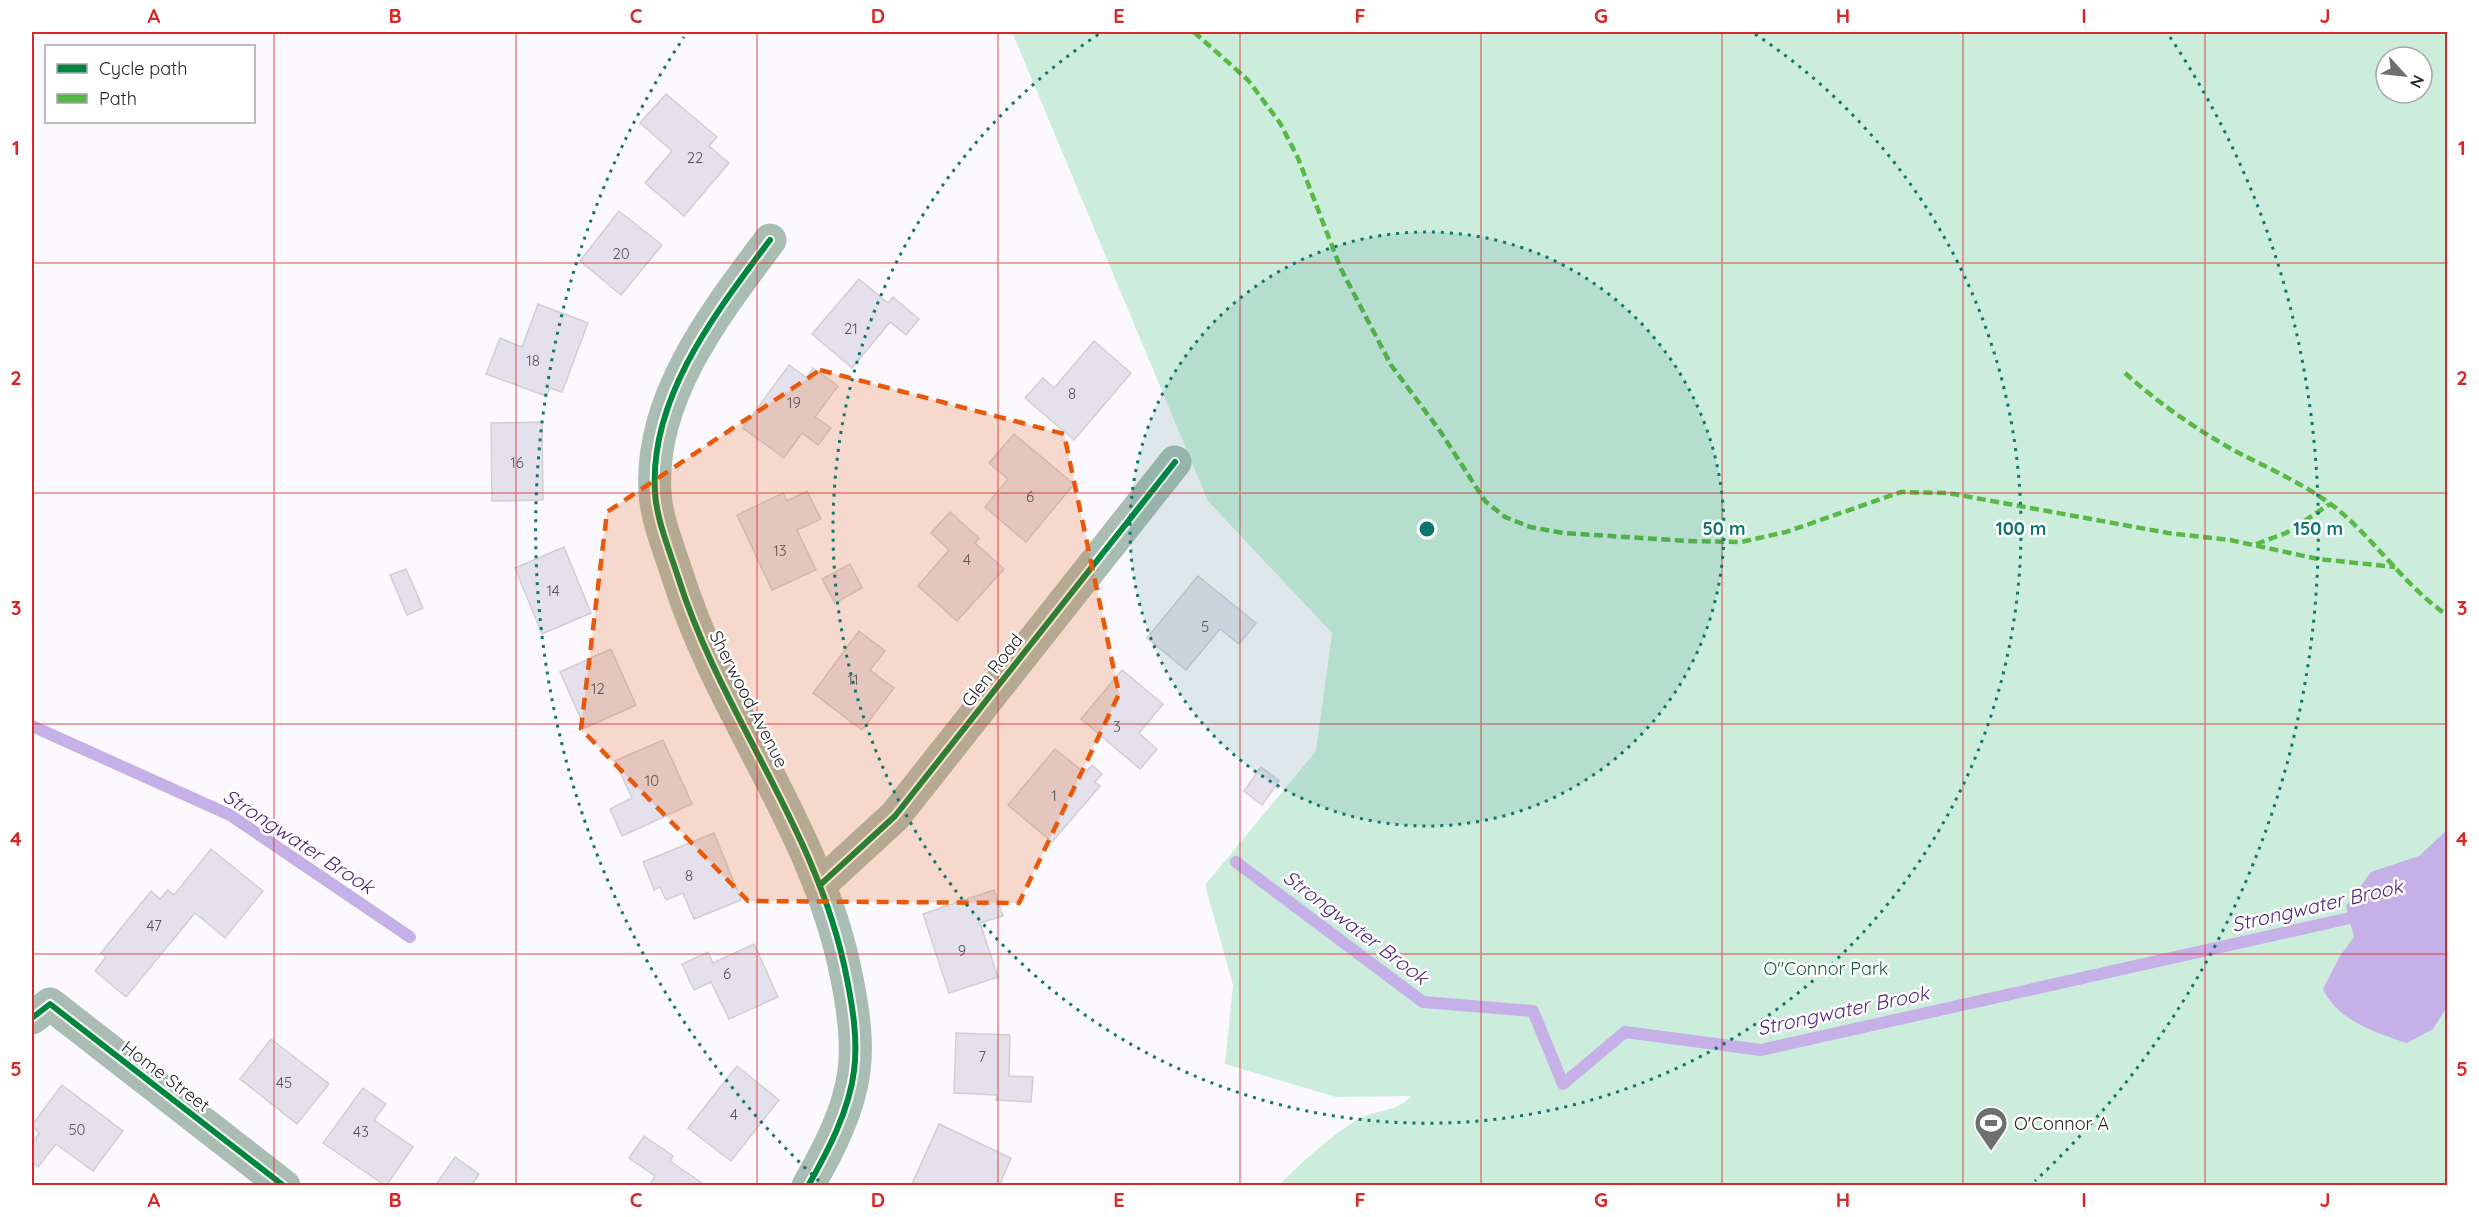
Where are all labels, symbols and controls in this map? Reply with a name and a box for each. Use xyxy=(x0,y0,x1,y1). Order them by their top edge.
text: A xyxy=(148,3,161,28)
text: B xyxy=(388,3,402,28)
text: C xyxy=(630,3,643,28)
text: D xyxy=(871,3,885,28)
text: E xyxy=(1113,3,1125,28)
text: F xyxy=(1354,3,1366,28)
text: G xyxy=(1594,3,1608,28)
text: H xyxy=(1836,3,1850,28)
text: I xyxy=(2081,3,2087,28)
text: J xyxy=(2319,3,2331,28)
legend xyxy=(45,45,255,123)
north arrow xyxy=(2374,45,2434,105)
text: Cycle path xyxy=(99,57,187,80)
text: N xyxy=(2406,72,2429,92)
text: Path xyxy=(99,87,137,110)
text: 1 xyxy=(12,135,20,160)
text: 1 xyxy=(2458,135,2466,160)
house number: 22 xyxy=(687,148,703,167)
house number: 20 xyxy=(612,244,630,263)
house number: 21 xyxy=(844,319,858,338)
house number: 18 xyxy=(526,351,540,370)
text: 2 xyxy=(10,365,22,390)
text: 2 xyxy=(2456,365,2468,390)
house number: 8 xyxy=(1068,384,1076,403)
house number: 19 xyxy=(787,393,801,412)
house number: 16 xyxy=(510,453,524,472)
house number: 6 xyxy=(1026,487,1034,506)
text: 50 m xyxy=(1702,517,1746,540)
text: 100 m xyxy=(1996,517,2046,540)
text: 150 m xyxy=(2293,517,2343,540)
centre of rings xyxy=(1417,519,1437,539)
house number: 13 xyxy=(773,541,787,560)
house number: 4 xyxy=(963,550,971,569)
house number: 14 xyxy=(546,581,560,600)
text: 3 xyxy=(11,595,21,620)
text: 3 xyxy=(2457,595,2467,620)
house number: 5 xyxy=(1201,617,1209,636)
street label: Sherwood Avenue xyxy=(704,627,794,771)
street label: Glen Road xyxy=(956,629,1028,711)
house number: 11 xyxy=(847,670,859,689)
house number: 12 xyxy=(591,679,605,698)
house number: 3 xyxy=(1113,717,1121,736)
house number: 10 xyxy=(645,771,659,790)
water label: Strongwater Brook xyxy=(219,783,381,900)
house number: 1 xyxy=(1051,786,1057,805)
text: 4 xyxy=(10,826,22,851)
text: 4 xyxy=(2456,826,2468,851)
water label: Strongwater Brook xyxy=(1279,864,1435,991)
house number: 8 xyxy=(685,866,693,885)
water label: Strongwater Brook xyxy=(2229,873,2407,937)
house number: 47 xyxy=(146,916,162,935)
house number: 9 xyxy=(958,941,966,960)
park label: O"Connor Park xyxy=(1764,957,1888,980)
house number: 6 xyxy=(723,964,731,983)
water label: Strongwater Brook xyxy=(1755,979,1933,1040)
street label: Home Street xyxy=(117,1035,215,1117)
house number: 7 xyxy=(978,1047,986,1066)
text: 5 xyxy=(10,1056,22,1081)
text: 5 xyxy=(2456,1056,2468,1081)
house number: 45 xyxy=(276,1073,292,1092)
house number: 4 xyxy=(730,1105,738,1124)
sports icon: O'Connor A xyxy=(1973,1105,2009,1152)
place label: O'Connor A xyxy=(2014,1112,2109,1135)
house number: 50 xyxy=(68,1120,86,1139)
house number: 43 xyxy=(353,1122,369,1141)
text: A xyxy=(148,1187,161,1212)
text: B xyxy=(388,1187,402,1212)
text: C xyxy=(630,1187,643,1212)
text: D xyxy=(871,1187,885,1212)
text: E xyxy=(1113,1187,1125,1212)
text: F xyxy=(1354,1187,1366,1212)
text: G xyxy=(1594,1187,1608,1212)
text: H xyxy=(1836,1187,1850,1212)
text: I xyxy=(2081,1187,2087,1212)
text: J xyxy=(2319,1187,2331,1212)

